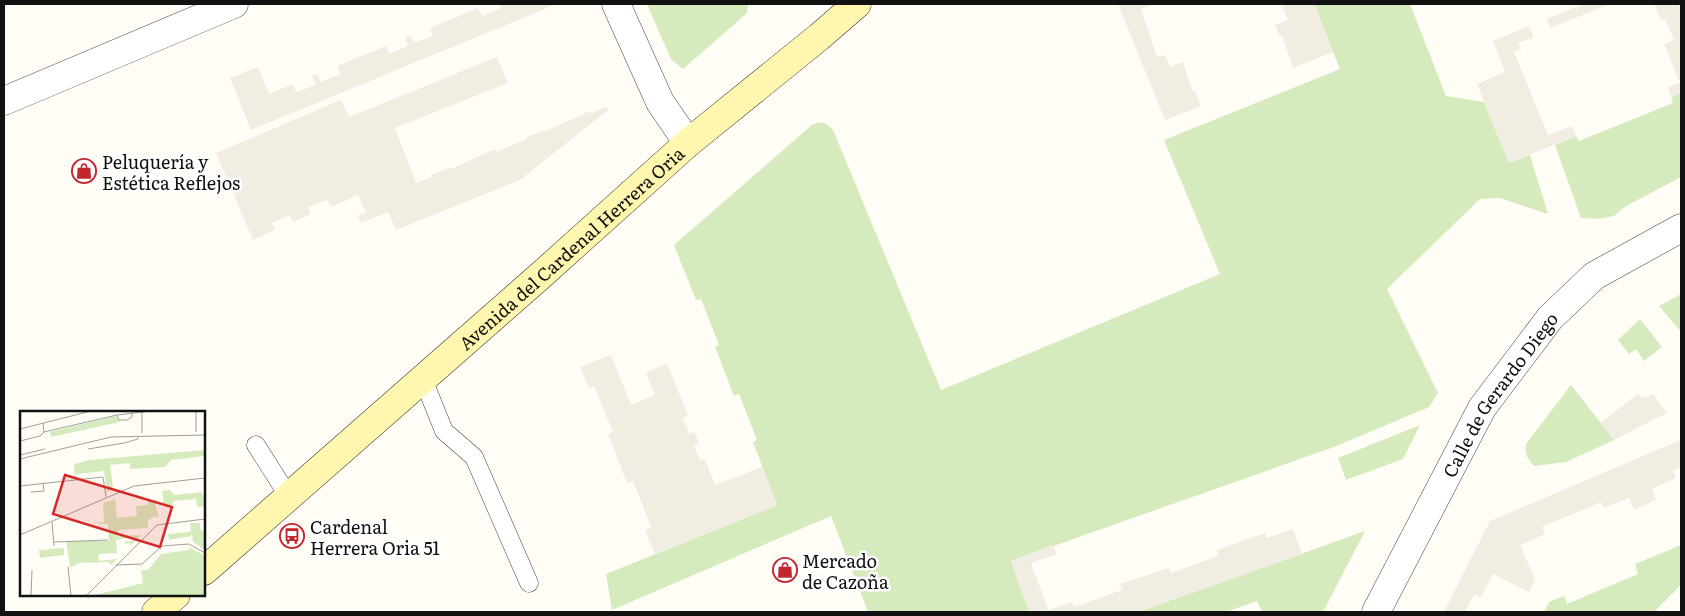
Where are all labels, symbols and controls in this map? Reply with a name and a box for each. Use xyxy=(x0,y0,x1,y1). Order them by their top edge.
street label: Avenida del Cardenal Herrera Oria xyxy=(452,139,690,356)
place label: Peluquería y Estética Reflejos xyxy=(102,148,240,196)
shop icon: Peluquería y Estética Reflejos xyxy=(71,158,97,184)
street label: Calle de Gerardo Diego xyxy=(1435,304,1563,482)
inset map xyxy=(20,411,205,596)
place label: Cardenal Herrera Oria 51 xyxy=(310,513,440,561)
bus stop icon: Cardenal Herrera Oria 51 xyxy=(279,523,305,549)
place label: Mercado de Cazoña xyxy=(802,547,889,595)
shop icon: Mercado de Cazoña xyxy=(772,557,798,583)

